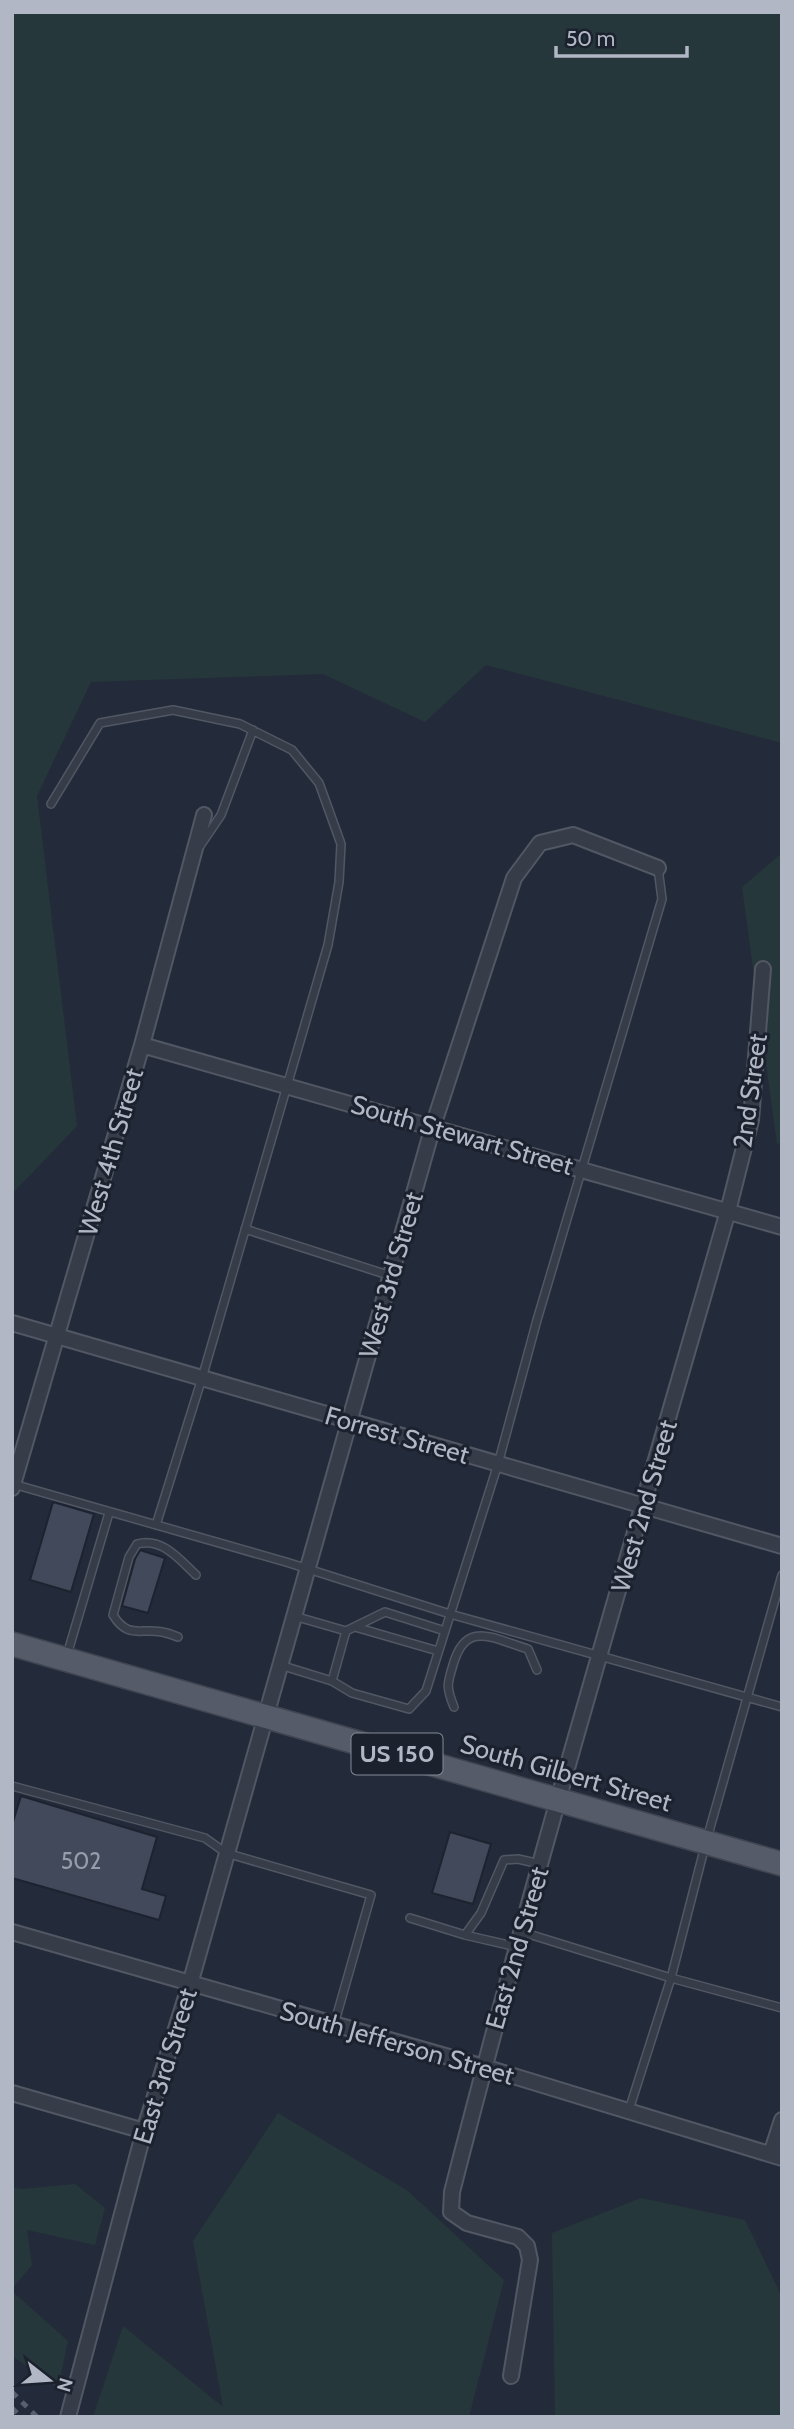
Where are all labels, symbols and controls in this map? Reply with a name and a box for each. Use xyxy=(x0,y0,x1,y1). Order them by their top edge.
scale bar xyxy=(556,14,687,58)
text: 50 m xyxy=(566,26,615,51)
street label: 2nd Street xyxy=(726,1031,774,1150)
street label: West 4th Street xyxy=(72,1064,150,1239)
street label: South Stewart Street xyxy=(347,1088,577,1182)
street label: West 3rd Street xyxy=(352,1188,430,1362)
street label: Forrest Street xyxy=(321,1399,473,1471)
street label: West 2nd Street xyxy=(604,1416,684,1596)
street label: South Gilbert Street xyxy=(457,1728,675,1819)
road number: US 150 xyxy=(352,1734,442,1774)
house number: 502 xyxy=(61,1847,101,1875)
street label: East 2nd Street xyxy=(479,1863,556,2033)
street label: East 3rd Street xyxy=(126,1984,204,2148)
street label: South Jefferson Street xyxy=(276,1994,518,2092)
north arrow xyxy=(14,2345,84,2415)
text: N xyxy=(52,2375,78,2395)

